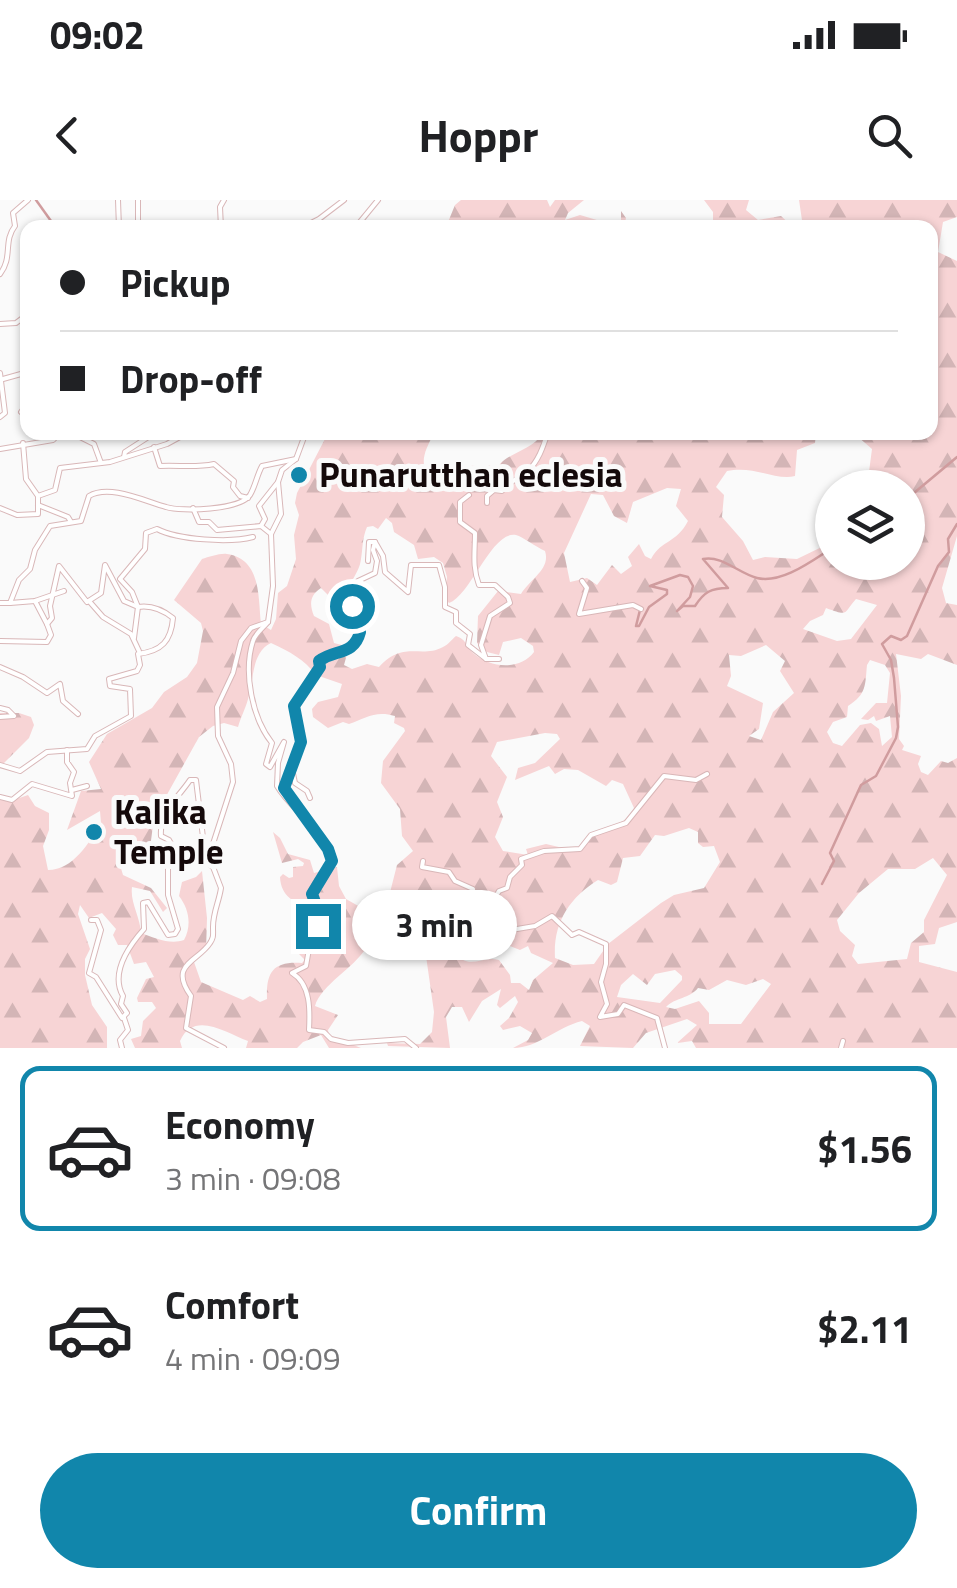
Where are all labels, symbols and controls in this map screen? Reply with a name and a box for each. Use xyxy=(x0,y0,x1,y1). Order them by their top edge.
text: 09:02 xyxy=(50,6,145,64)
text: Hoppr xyxy=(419,101,538,169)
icon: back xyxy=(40,108,95,163)
icon: search xyxy=(862,108,917,163)
text: Pickup xyxy=(120,254,230,312)
text: Drop-off xyxy=(120,350,262,408)
place label: Punarutthan eclesia xyxy=(319,447,623,501)
marker: Punarutthan eclesia xyxy=(288,464,310,486)
map controls xyxy=(815,470,925,580)
button: layers xyxy=(815,470,925,580)
route start xyxy=(330,584,375,629)
place label: Kalika Temple xyxy=(114,784,224,878)
marker: Kalika Temple xyxy=(83,821,105,843)
callout: 3 min xyxy=(353,891,518,961)
text: 3 min xyxy=(396,901,473,949)
route end xyxy=(296,904,341,949)
text: Economy xyxy=(165,1096,315,1154)
icon: car xyxy=(45,1104,135,1194)
text: $1.56 xyxy=(817,1120,912,1178)
text: 3 min · 09:08 xyxy=(165,1154,341,1202)
text: Comfort xyxy=(165,1276,299,1334)
icon: car xyxy=(45,1284,135,1374)
text: $2.11 xyxy=(817,1300,912,1358)
text: 4 min · 09:09 xyxy=(165,1334,341,1382)
button: Confirm xyxy=(40,1453,917,1568)

